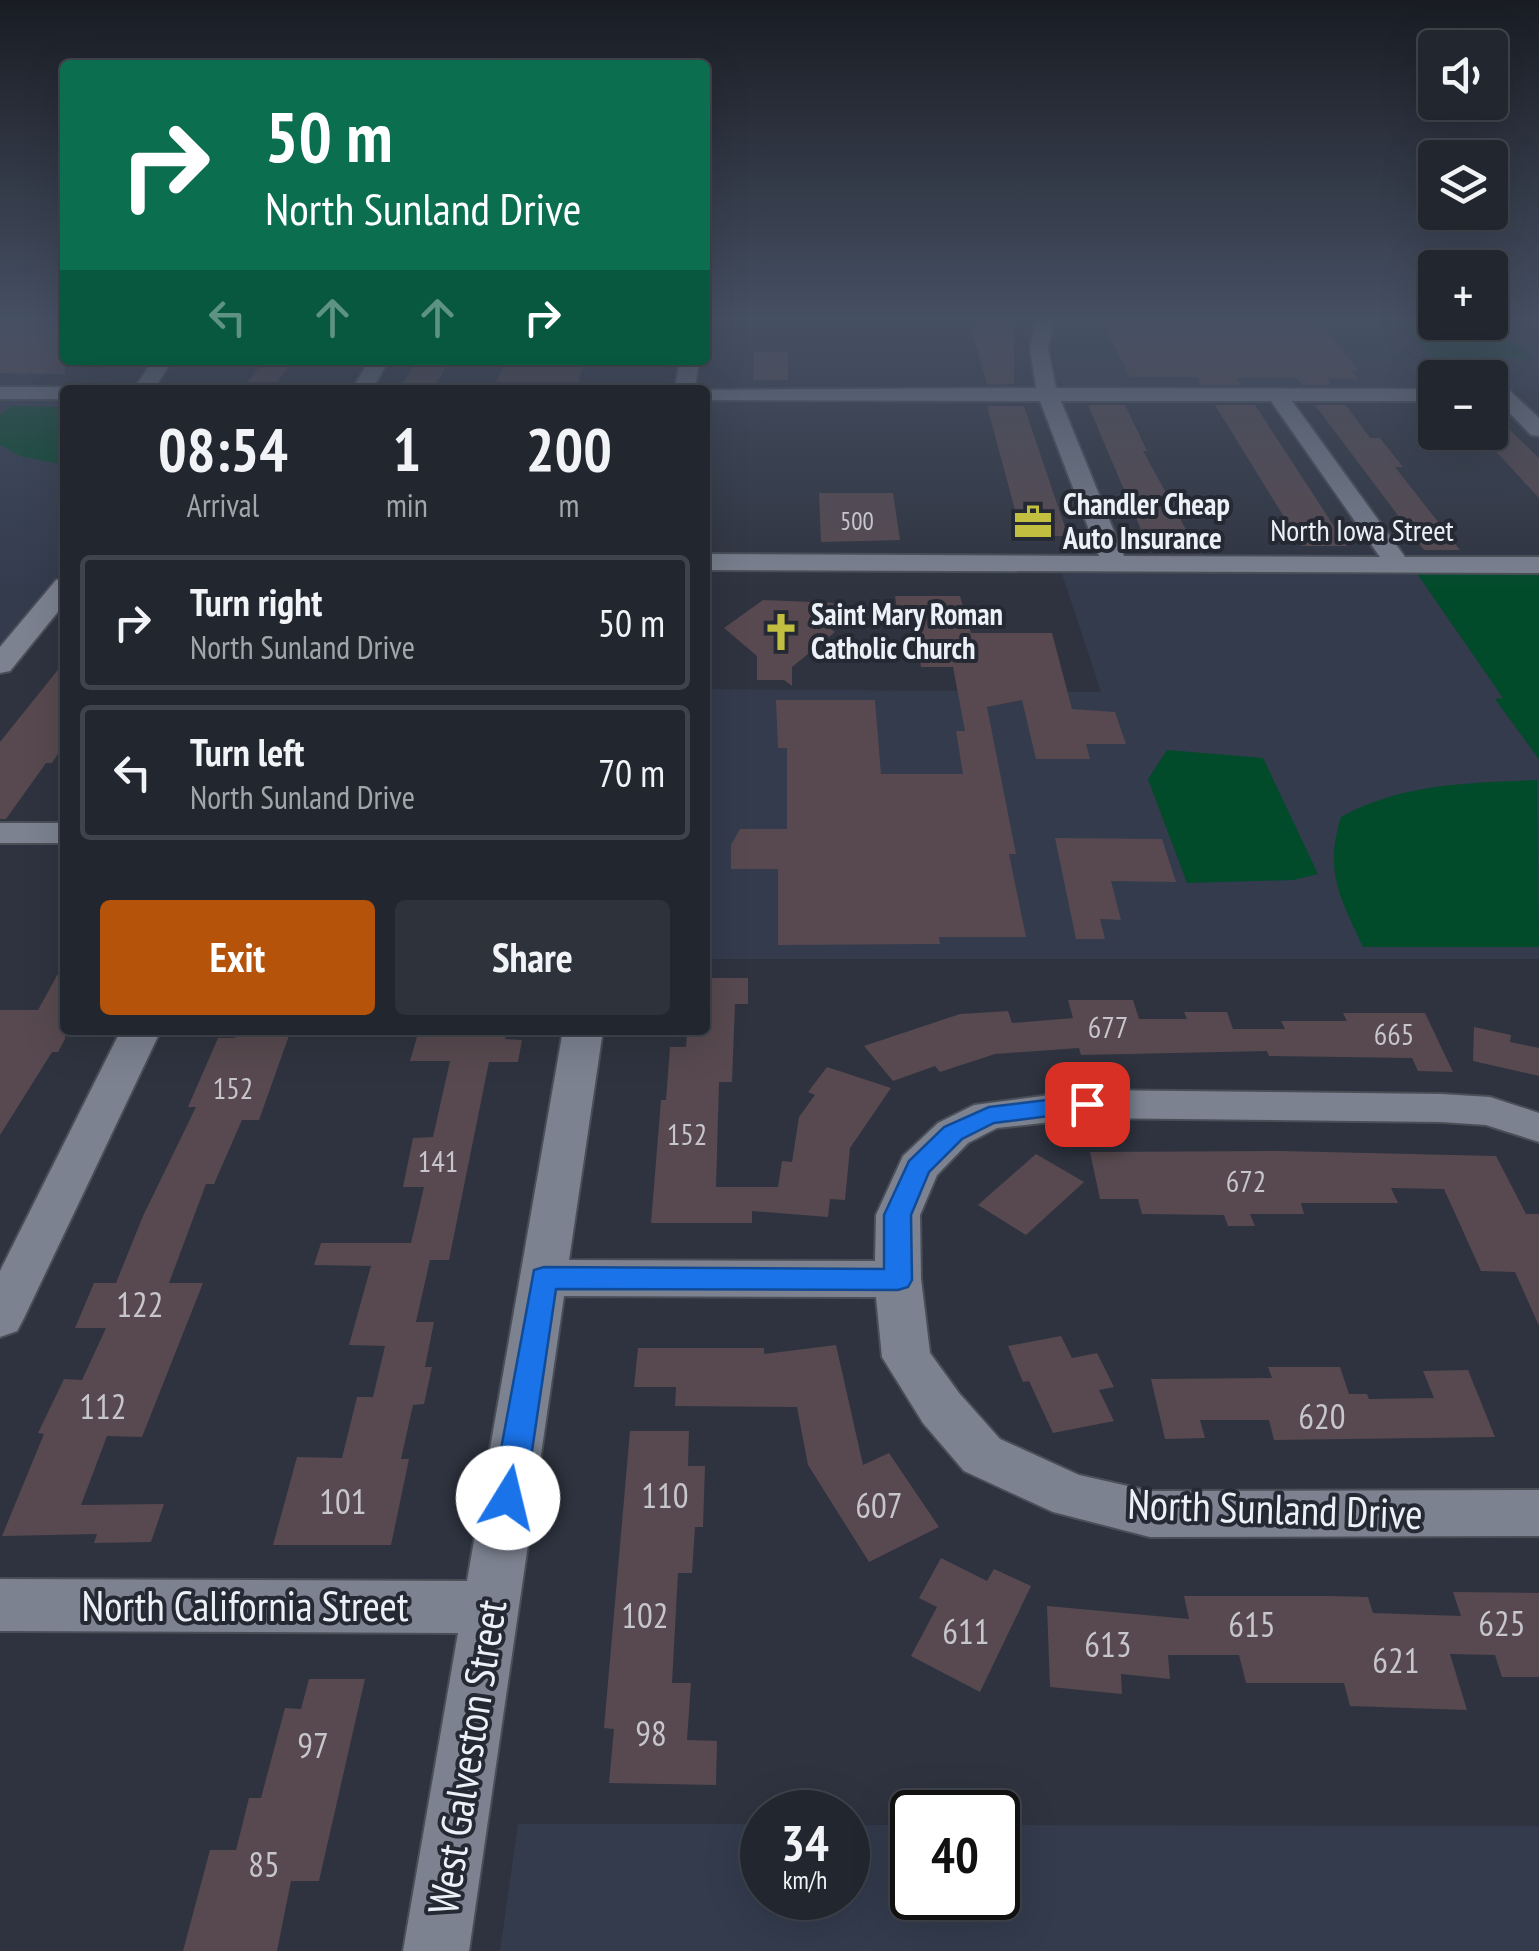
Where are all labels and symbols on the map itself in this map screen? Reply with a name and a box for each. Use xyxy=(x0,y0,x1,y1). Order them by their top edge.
place label: Chandler Cheap Auto Insurance xyxy=(1062,484,1230,557)
office icon: Chandler Cheap Auto Insurance xyxy=(1012,501,1054,543)
house number: 500 xyxy=(840,505,874,537)
street label: North Iowa Street xyxy=(1270,510,1455,549)
place label: Saint Mary Roman Catholic Church xyxy=(811,594,1003,667)
church icon: Saint Mary Roman Catholic Church xyxy=(760,611,802,653)
house number: 677 xyxy=(1088,1007,1128,1046)
house number: 665 xyxy=(1374,1014,1414,1053)
pin xyxy=(1045,1062,1130,1147)
house number: 152 xyxy=(213,1068,253,1107)
house number: 152 xyxy=(667,1114,707,1153)
house number: 141 xyxy=(418,1141,458,1180)
house number: 672 xyxy=(1226,1161,1266,1200)
house number: 122 xyxy=(116,1281,164,1327)
house number: 112 xyxy=(79,1383,127,1429)
house number: 620 xyxy=(1298,1393,1346,1439)
position arrow xyxy=(456,1446,560,1550)
house number: 110 xyxy=(641,1472,689,1518)
street label: North Sunland Drive xyxy=(1127,1476,1424,1541)
house number: 101 xyxy=(319,1478,367,1524)
house number: 607 xyxy=(855,1482,903,1528)
street label: North California Street xyxy=(82,1578,409,1633)
house number: 102 xyxy=(621,1592,669,1638)
street label: West Galveston Street xyxy=(415,1595,519,1918)
house number: 625 xyxy=(1478,1600,1526,1646)
house number: 615 xyxy=(1228,1601,1276,1647)
house number: 611 xyxy=(942,1608,990,1654)
house number: 613 xyxy=(1084,1621,1132,1667)
house number: 621 xyxy=(1372,1637,1420,1683)
house number: 98 xyxy=(635,1710,667,1756)
house number: 97 xyxy=(297,1722,329,1768)
speed limit sign: 40 xyxy=(890,1790,1020,1920)
house number: 85 xyxy=(248,1841,280,1887)

